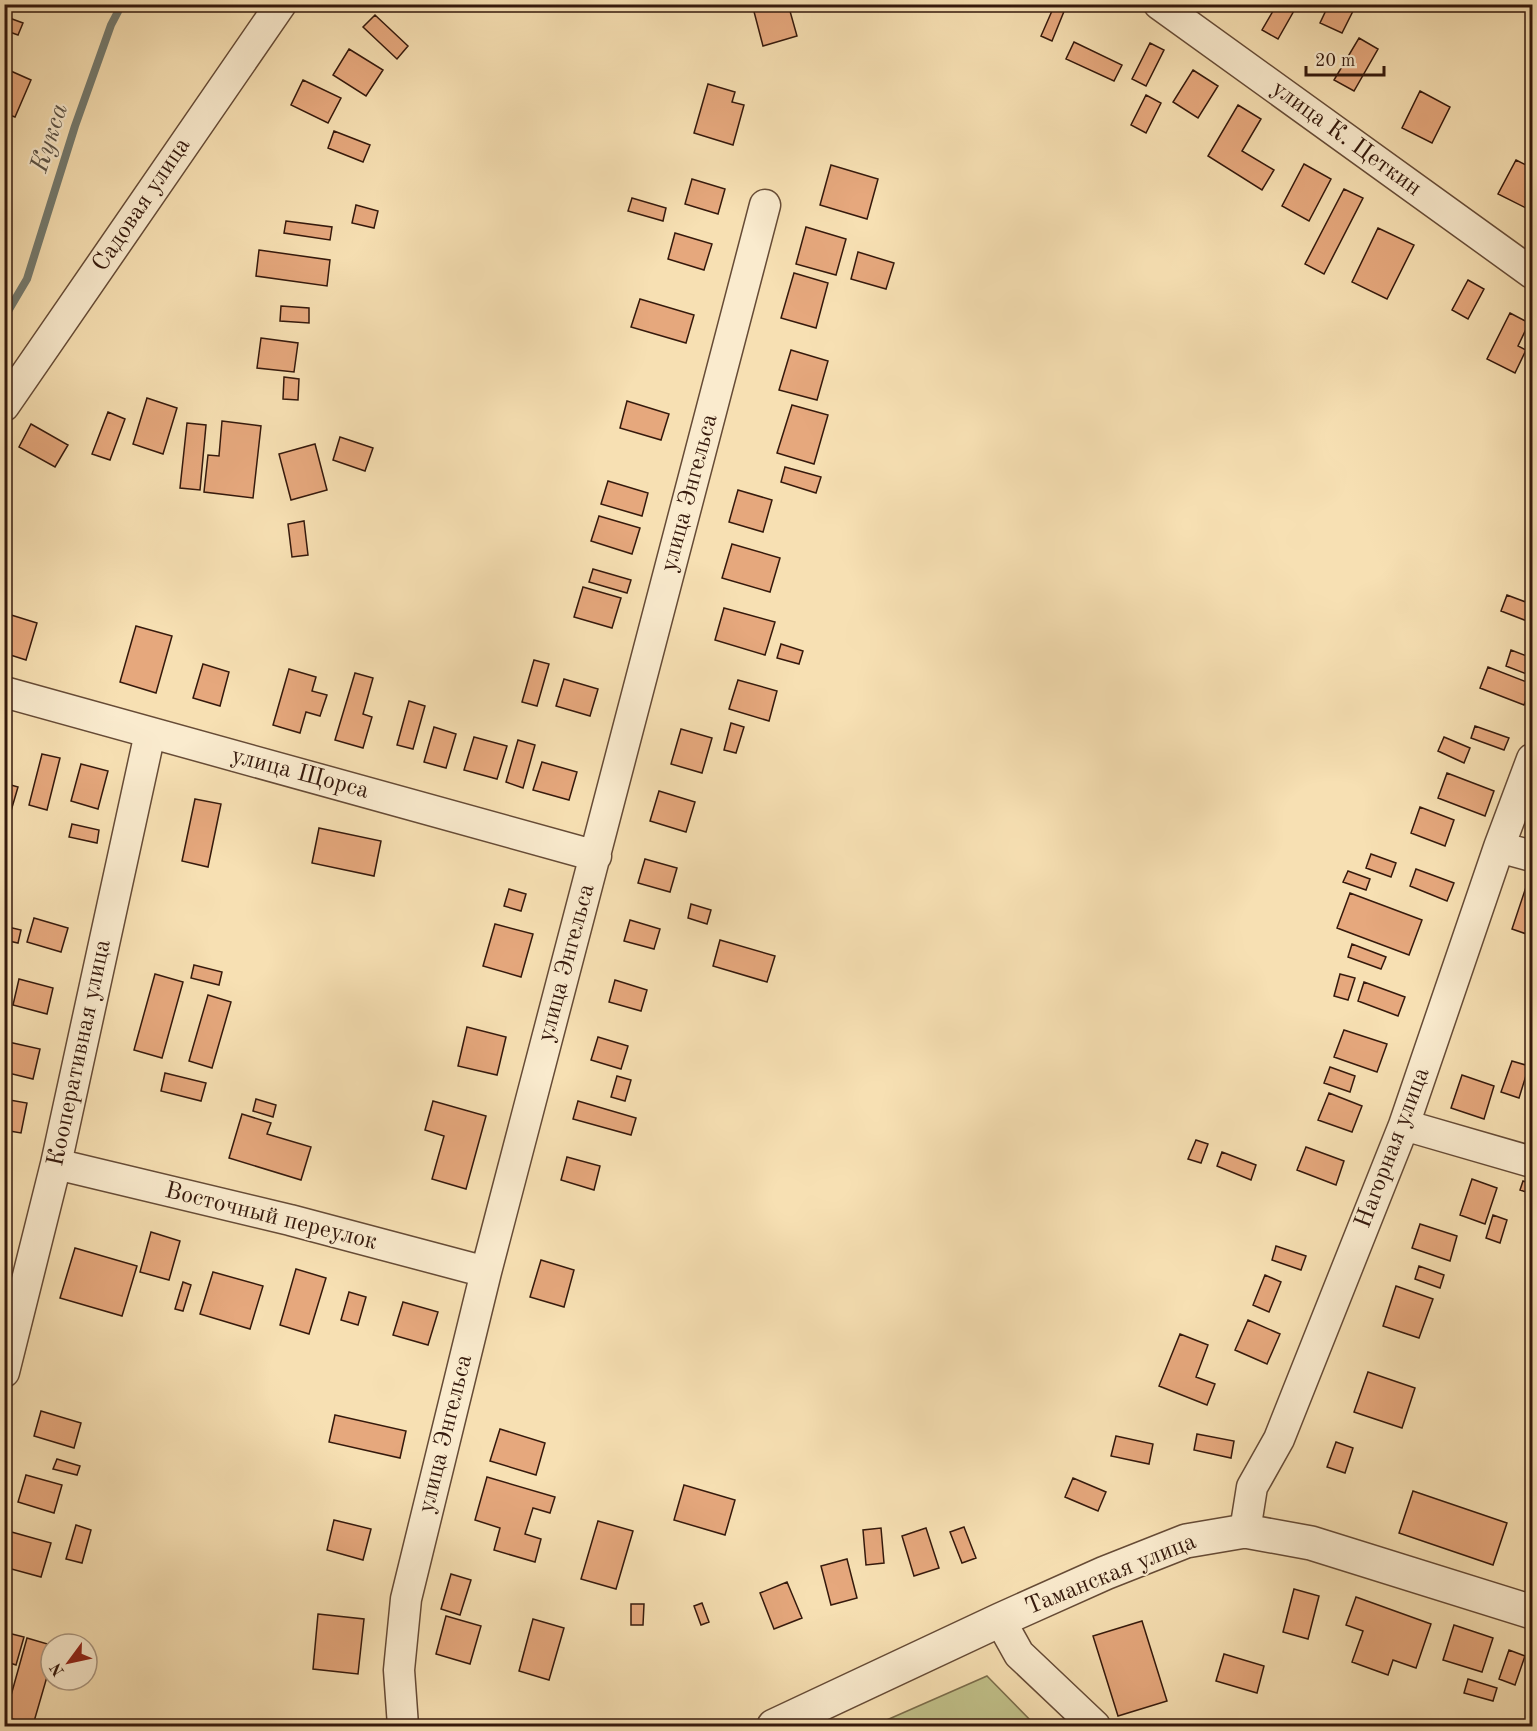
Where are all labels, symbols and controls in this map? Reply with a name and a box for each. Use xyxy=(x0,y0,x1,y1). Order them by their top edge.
scale bar xyxy=(1306,39,1384,77)
text: 20 m xyxy=(1315,52,1355,70)
street label: улица К. Цеткин xyxy=(1267,77,1425,201)
water label: Кукса xyxy=(26,100,73,177)
street label: Садовая улица xyxy=(89,134,196,276)
street label: улица Энгельса xyxy=(657,411,723,575)
street label: улица Щорса xyxy=(229,744,372,804)
street label: улица Энгельса xyxy=(534,881,600,1045)
street label: Кооперативная улица xyxy=(44,937,116,1169)
street label: Нагорная улица xyxy=(1351,1064,1435,1232)
street label: Восточный переулок xyxy=(162,1179,380,1255)
street label: улица Энгельса xyxy=(415,1352,477,1516)
street label: Таманская улица xyxy=(1022,1530,1200,1620)
north arrow xyxy=(39,1632,99,1692)
text: N xyxy=(48,1659,68,1679)

